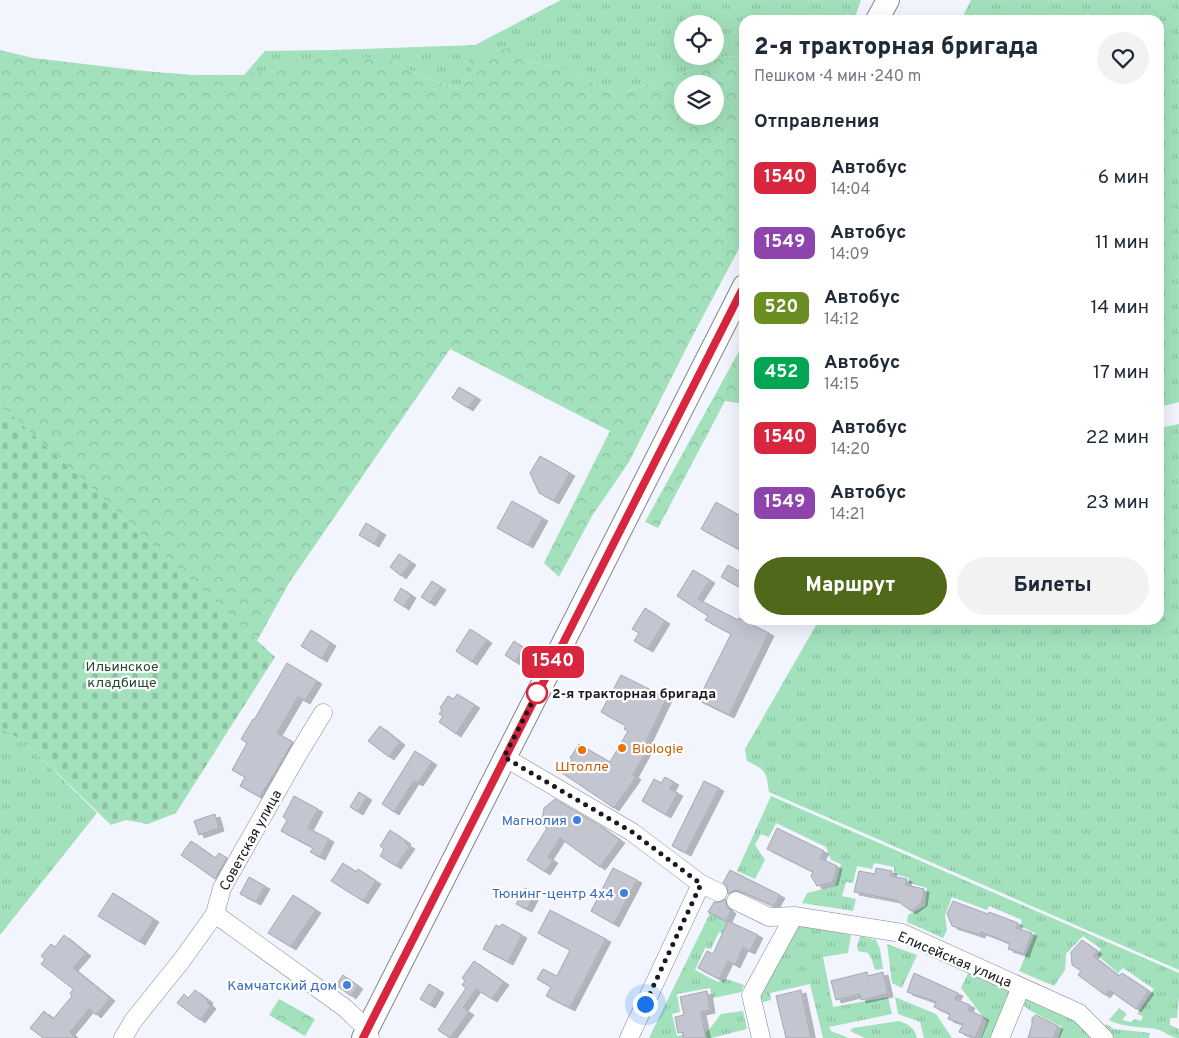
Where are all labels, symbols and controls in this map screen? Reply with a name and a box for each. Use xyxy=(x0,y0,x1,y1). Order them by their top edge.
map controls xyxy=(674,15,724,125)
button: locate xyxy=(674,15,724,65)
button: heart xyxy=(1097,32,1149,84)
text: 2-я тракторная бригада xyxy=(754,33,1038,63)
text: Пешком · 4 мин · 240 m xyxy=(754,67,921,87)
button: layers xyxy=(674,75,724,125)
text: Отправления xyxy=(754,110,880,134)
text: Автобус xyxy=(831,156,907,180)
text: 1540 xyxy=(764,166,806,189)
text: 6 мин xyxy=(1098,166,1149,190)
text: 14:04 xyxy=(831,180,870,200)
text: Автобус xyxy=(830,221,907,245)
text: 1549 xyxy=(764,231,805,254)
text: 11 мин xyxy=(1095,231,1149,255)
text: 14:09 xyxy=(830,245,869,265)
text: Автобус xyxy=(824,286,900,310)
text: 520 xyxy=(765,296,798,319)
text: 14 мин xyxy=(1091,296,1149,320)
text: 14:12 xyxy=(824,310,859,330)
text: Автобус xyxy=(824,351,900,375)
text: 452 xyxy=(765,361,798,384)
text: 17 мин xyxy=(1093,361,1149,385)
text: 14:15 xyxy=(824,375,859,395)
text: Автобус xyxy=(831,416,907,440)
text: 1540 xyxy=(764,426,806,449)
text: 22 мин xyxy=(1086,426,1149,450)
text: 14:20 xyxy=(831,440,870,460)
text: Автобус xyxy=(830,481,907,505)
text: 1549 xyxy=(764,491,805,514)
text: 23 мин xyxy=(1086,491,1149,515)
text: 14:21 xyxy=(830,505,865,525)
button: Маршрут xyxy=(754,557,947,615)
button: Билеты xyxy=(957,557,1149,615)
line badge: 1540 xyxy=(518,646,588,678)
text: 1540 xyxy=(532,650,574,673)
park label: Ильинское кладбище xyxy=(86,659,158,692)
marker: 2-я тракторная бригада xyxy=(526,682,548,704)
place label: 2-я тракторная бригада xyxy=(552,686,716,703)
place label: Biologie xyxy=(632,741,683,758)
marker: Biologie xyxy=(616,742,628,754)
marker: Штолле xyxy=(576,744,588,756)
place label: Штолле xyxy=(555,759,609,776)
street label: Советская улица xyxy=(217,787,286,894)
place label: Магнолия xyxy=(502,813,567,830)
marker: Магнолия xyxy=(571,814,583,826)
place label: Тюнинг-центр 4х4 xyxy=(492,886,614,903)
marker: Тюнинг-центр 4х4 xyxy=(618,887,630,899)
street label: Елисейская улица xyxy=(895,929,1014,992)
place label: Камчатский дом xyxy=(227,978,337,995)
marker: Камчатский дом xyxy=(341,979,353,991)
your location xyxy=(633,992,658,1017)

